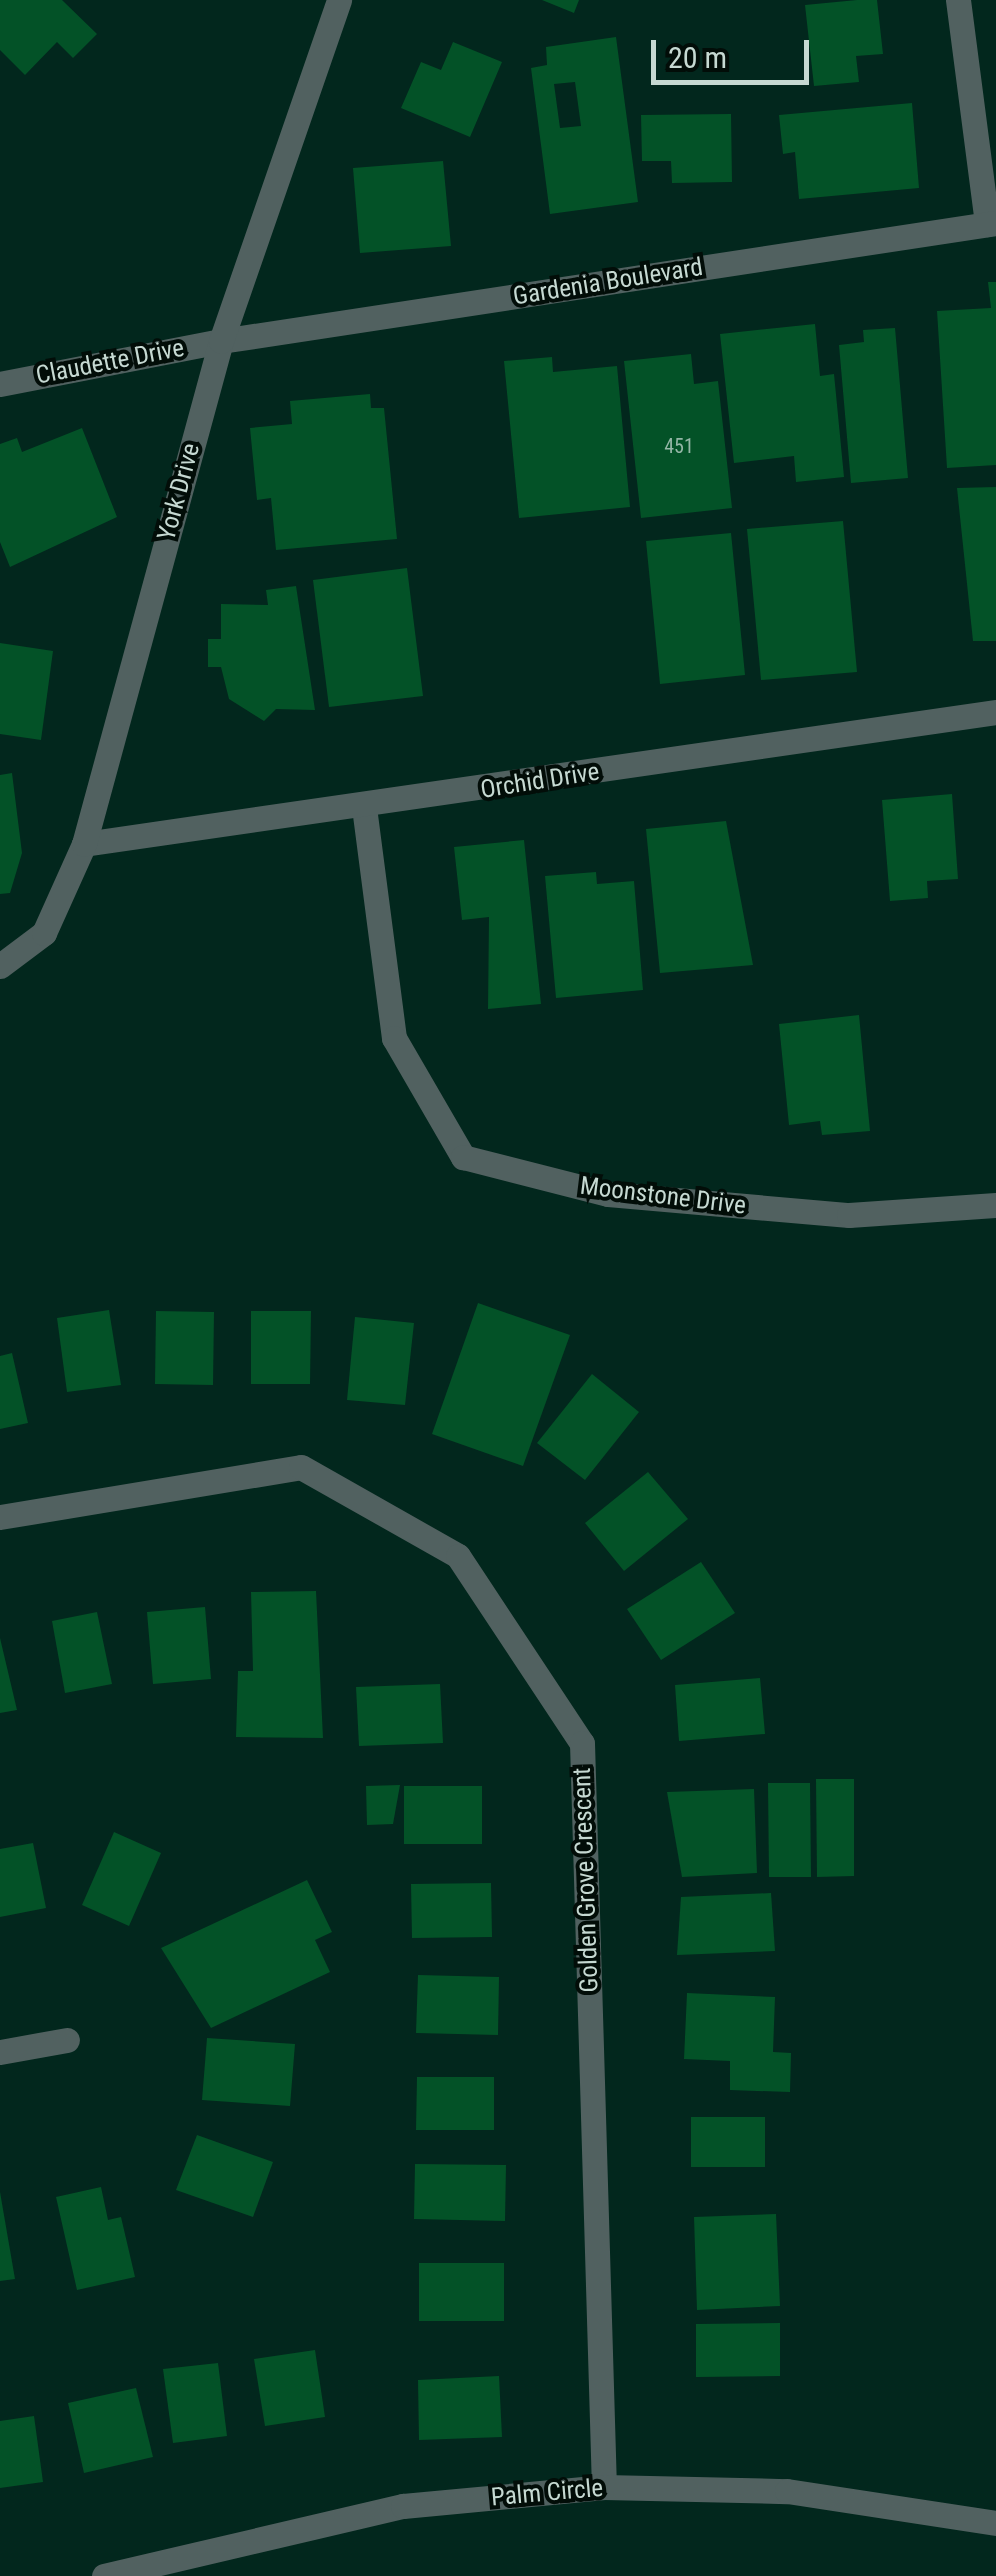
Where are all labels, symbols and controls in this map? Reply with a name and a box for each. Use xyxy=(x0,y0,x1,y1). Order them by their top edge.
scale bar xyxy=(656,20,814,82)
text: 20 m xyxy=(668,40,727,75)
street label: Gardenia Boulevard xyxy=(511,252,705,312)
street label: Claudette Drive xyxy=(33,333,187,391)
house number: 451 xyxy=(664,434,694,458)
street label: York Drive xyxy=(152,440,206,544)
street label: Orchid Drive xyxy=(478,757,602,805)
street label: Moonstone Drive xyxy=(578,1171,748,1221)
street label: Golden Grove Crescent xyxy=(567,1767,605,1993)
street label: Palm Circle xyxy=(490,2473,604,2513)

